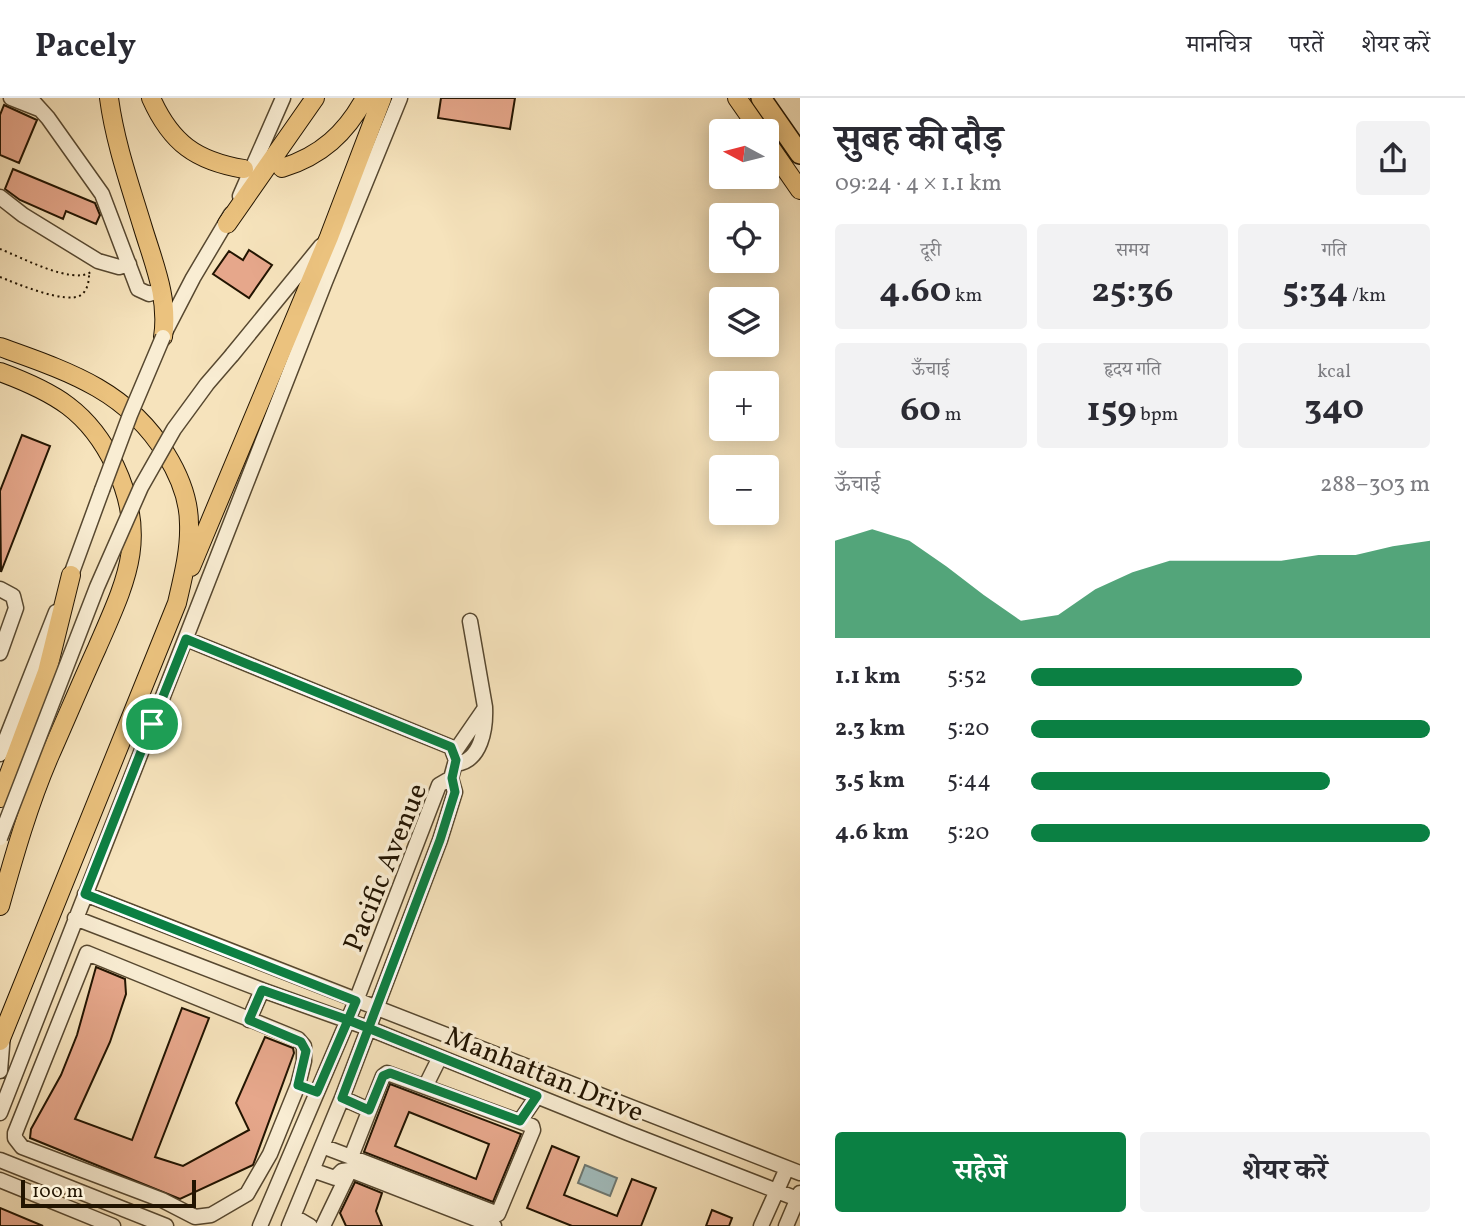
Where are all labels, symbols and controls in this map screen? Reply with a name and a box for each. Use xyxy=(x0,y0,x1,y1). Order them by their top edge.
text: Pacely xyxy=(35,25,136,71)
text: मानचित्र xyxy=(1186,29,1251,63)
text: परतें xyxy=(1289,29,1324,63)
text: शेयर करें xyxy=(1362,29,1430,63)
text: सुबह की दौड़ xyxy=(835,115,1003,168)
north arrow xyxy=(709,119,779,189)
map controls xyxy=(709,119,779,525)
button: share xyxy=(1356,121,1430,195)
text: 09:24 · 4 × 1.1 km xyxy=(835,168,1002,200)
button: locate xyxy=(709,203,779,273)
text: दूरी xyxy=(921,238,941,264)
text: समय xyxy=(1116,238,1149,264)
text: गति xyxy=(1322,238,1347,264)
text: 4.60 xyxy=(879,268,951,316)
text: 25:36 xyxy=(1091,268,1174,316)
text: 5:34 xyxy=(1282,268,1348,316)
text: km xyxy=(951,283,982,309)
text: /km xyxy=(1348,283,1386,309)
button: layers xyxy=(709,287,779,357)
text: ऊँचाई xyxy=(912,357,950,383)
text: हृदय गति xyxy=(1104,357,1161,383)
text: kcal xyxy=(1317,359,1351,385)
button: + xyxy=(709,371,779,441)
text: 340 xyxy=(1304,385,1364,433)
text: 60 xyxy=(900,387,941,435)
text: 159 xyxy=(1087,387,1136,435)
text: m xyxy=(941,402,962,428)
text: bpm xyxy=(1136,402,1178,428)
button: − xyxy=(709,455,779,525)
text: ऊँचाई xyxy=(835,469,880,501)
text: 288–303 m xyxy=(1320,469,1430,501)
text: 1.1 km xyxy=(835,661,901,693)
text: 5:52 xyxy=(947,661,987,693)
pin xyxy=(122,694,182,754)
icon: arrive xyxy=(133,705,171,743)
text: 2.3 km xyxy=(835,713,906,745)
text: 5:20 xyxy=(947,713,989,745)
text: 3.5 km xyxy=(835,765,905,797)
text: 5:44 xyxy=(947,765,991,797)
street label: Pacific Avenue xyxy=(335,778,438,958)
text: 4.6 km xyxy=(835,817,909,849)
text: 5:20 xyxy=(947,817,989,849)
street label: Manhattan Drive xyxy=(439,1018,649,1133)
button: सहेजें xyxy=(835,1132,1126,1212)
button: शेयर करें xyxy=(1140,1132,1430,1212)
scale bar xyxy=(21,1177,196,1209)
text: 100 m xyxy=(32,1179,83,1205)

